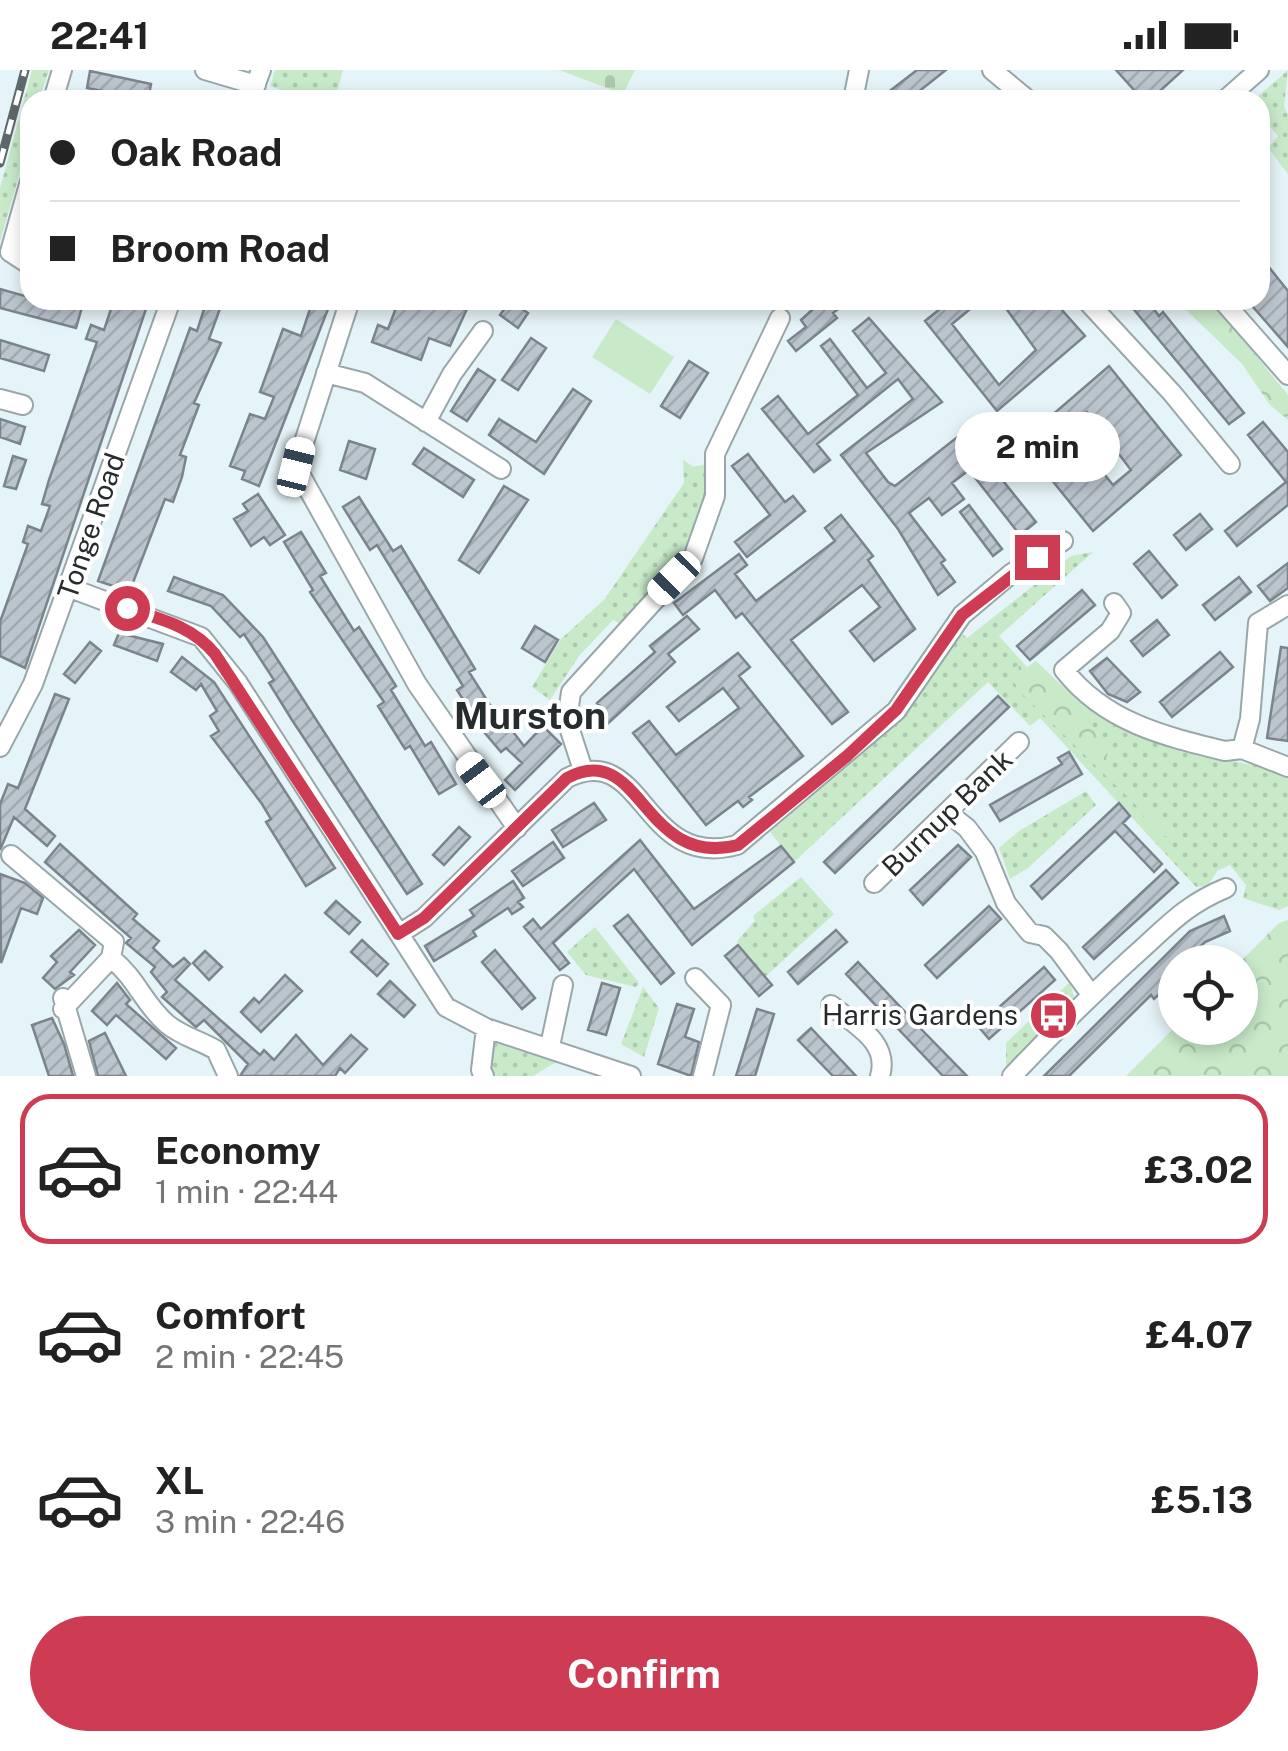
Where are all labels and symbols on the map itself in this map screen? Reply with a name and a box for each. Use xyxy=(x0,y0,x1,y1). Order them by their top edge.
callout: 2 min xyxy=(954,412,1120,482)
car xyxy=(274,434,318,500)
street label: Tonge Road xyxy=(50,448,131,603)
route end xyxy=(1015,535,1060,580)
car xyxy=(642,546,706,610)
route start xyxy=(105,586,150,631)
district label: Murston xyxy=(454,693,606,738)
street label: Burnup Bank xyxy=(875,742,1019,883)
car xyxy=(451,747,511,813)
bus stop icon: Harris Gardens xyxy=(1027,989,1079,1041)
place label: Harris Gardens xyxy=(822,998,1018,1031)

